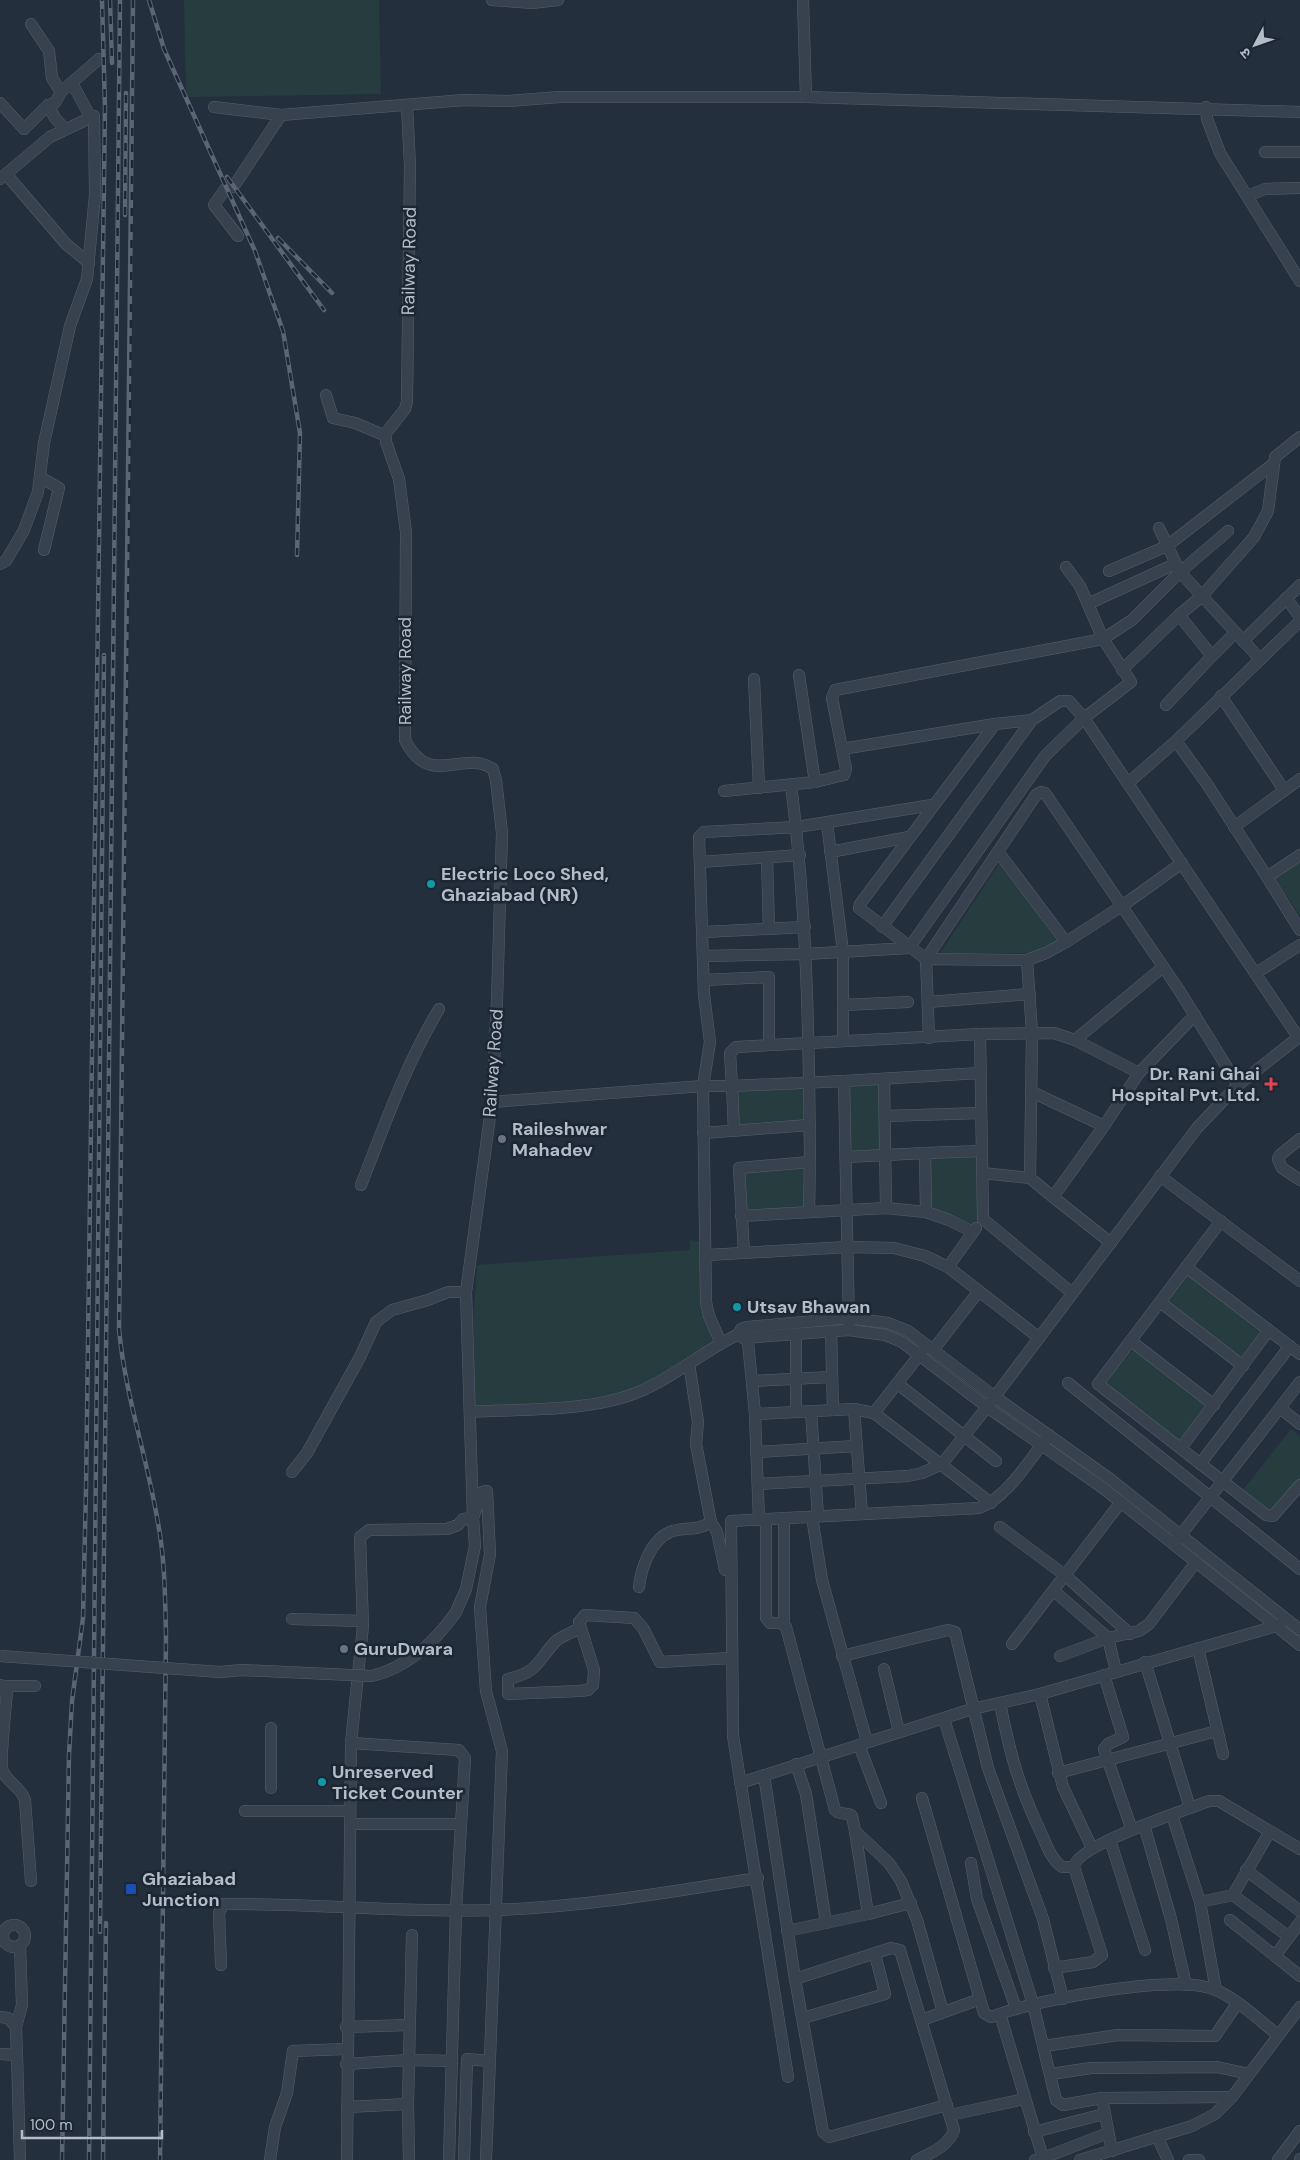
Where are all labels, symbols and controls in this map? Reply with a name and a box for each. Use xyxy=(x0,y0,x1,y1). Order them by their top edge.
north arrow xyxy=(1230,20,1280,70)
text: उ xyxy=(1235,44,1255,63)
street label: Railway Road xyxy=(396,207,422,315)
street label: Railway Road xyxy=(393,617,417,725)
place label: Electric Loco Shed, Ghaziabad (NR) xyxy=(441,862,609,907)
marker: Electric Loco Shed, Ghaziabad (NR) xyxy=(425,878,437,890)
street label: Railway Road xyxy=(477,1008,509,1118)
place label: Dr. Rani Ghai Hospital Pvt. Ltd. xyxy=(1111,1062,1260,1107)
marker: Dr. Rani Ghai Hospital Pvt. Ltd. xyxy=(1264,1077,1278,1091)
place label: Raileshwar Mahadev xyxy=(512,1117,607,1162)
marker: Raileshwar Mahadev xyxy=(496,1133,508,1145)
place label: Utsav Bhawan xyxy=(747,1295,870,1319)
marker: Utsav Bhawan xyxy=(731,1301,743,1313)
place label: GuruDwara xyxy=(354,1637,453,1661)
marker: GuruDwara xyxy=(338,1643,350,1655)
place label: Unreserved Ticket Counter xyxy=(332,1760,463,1805)
marker: Unreserved Ticket Counter xyxy=(316,1776,328,1788)
place label: Ghaziabad Junction xyxy=(142,1867,236,1912)
marker: Ghaziabad Junction xyxy=(124,1882,138,1896)
scale bar xyxy=(22,2108,162,2140)
text: 100 m xyxy=(30,2115,73,2135)

